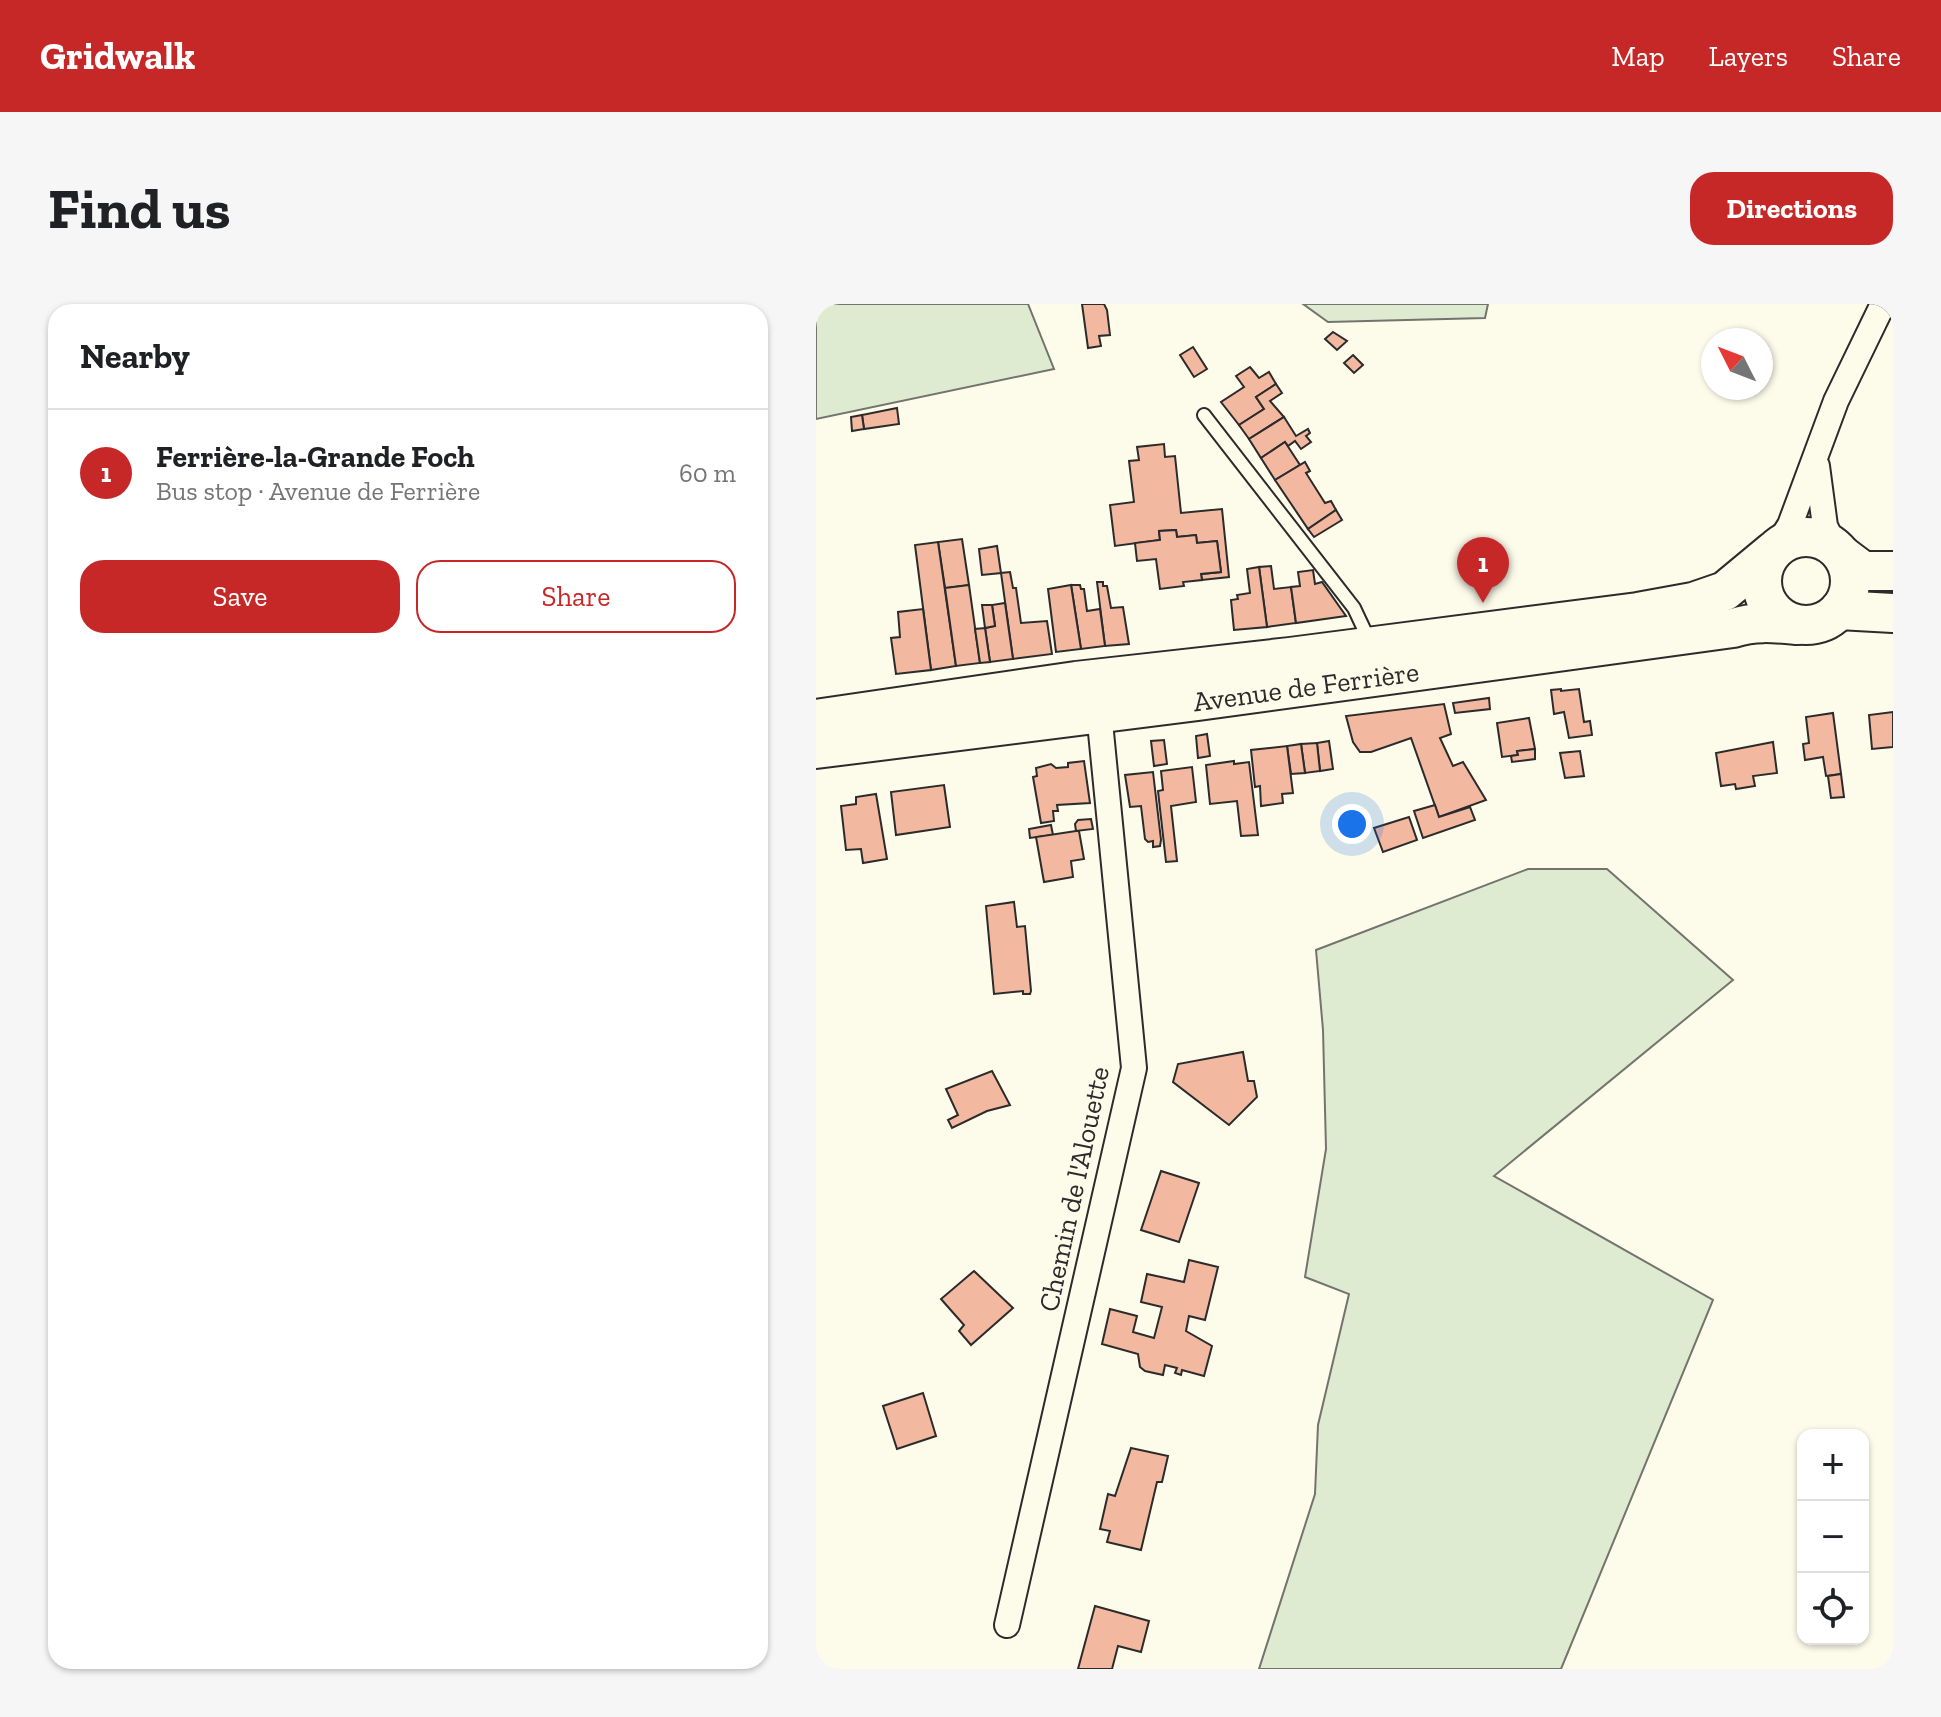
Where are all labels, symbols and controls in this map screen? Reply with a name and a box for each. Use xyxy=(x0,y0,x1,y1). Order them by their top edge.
text: Gridwalk xyxy=(40,33,195,79)
text: Map xyxy=(1611,40,1665,73)
text: Layers xyxy=(1709,40,1788,73)
text: Share xyxy=(1832,40,1901,73)
button: Directions xyxy=(1690,172,1893,245)
text: Find us xyxy=(48,175,231,242)
north arrow xyxy=(1701,328,1773,400)
text: Nearby xyxy=(80,336,190,377)
text: Ferrière-la-Grande Foch xyxy=(156,439,475,475)
text: 1 xyxy=(101,457,111,489)
text: 60 m xyxy=(679,457,736,489)
text: Bus stop · Avenue de Ferrière xyxy=(156,475,480,507)
pin: 1 xyxy=(1457,537,1509,603)
button: Save xyxy=(80,560,400,633)
button: Share xyxy=(416,560,736,633)
street label: Avenue de Ferrière xyxy=(1191,655,1421,718)
your location xyxy=(1332,804,1372,844)
street label: Chemin de l'Alouette xyxy=(1032,1063,1116,1315)
map controls xyxy=(1797,1429,1869,1645)
button: + xyxy=(1797,1429,1869,1501)
button: − xyxy=(1797,1501,1869,1573)
button: locate xyxy=(1797,1573,1869,1645)

